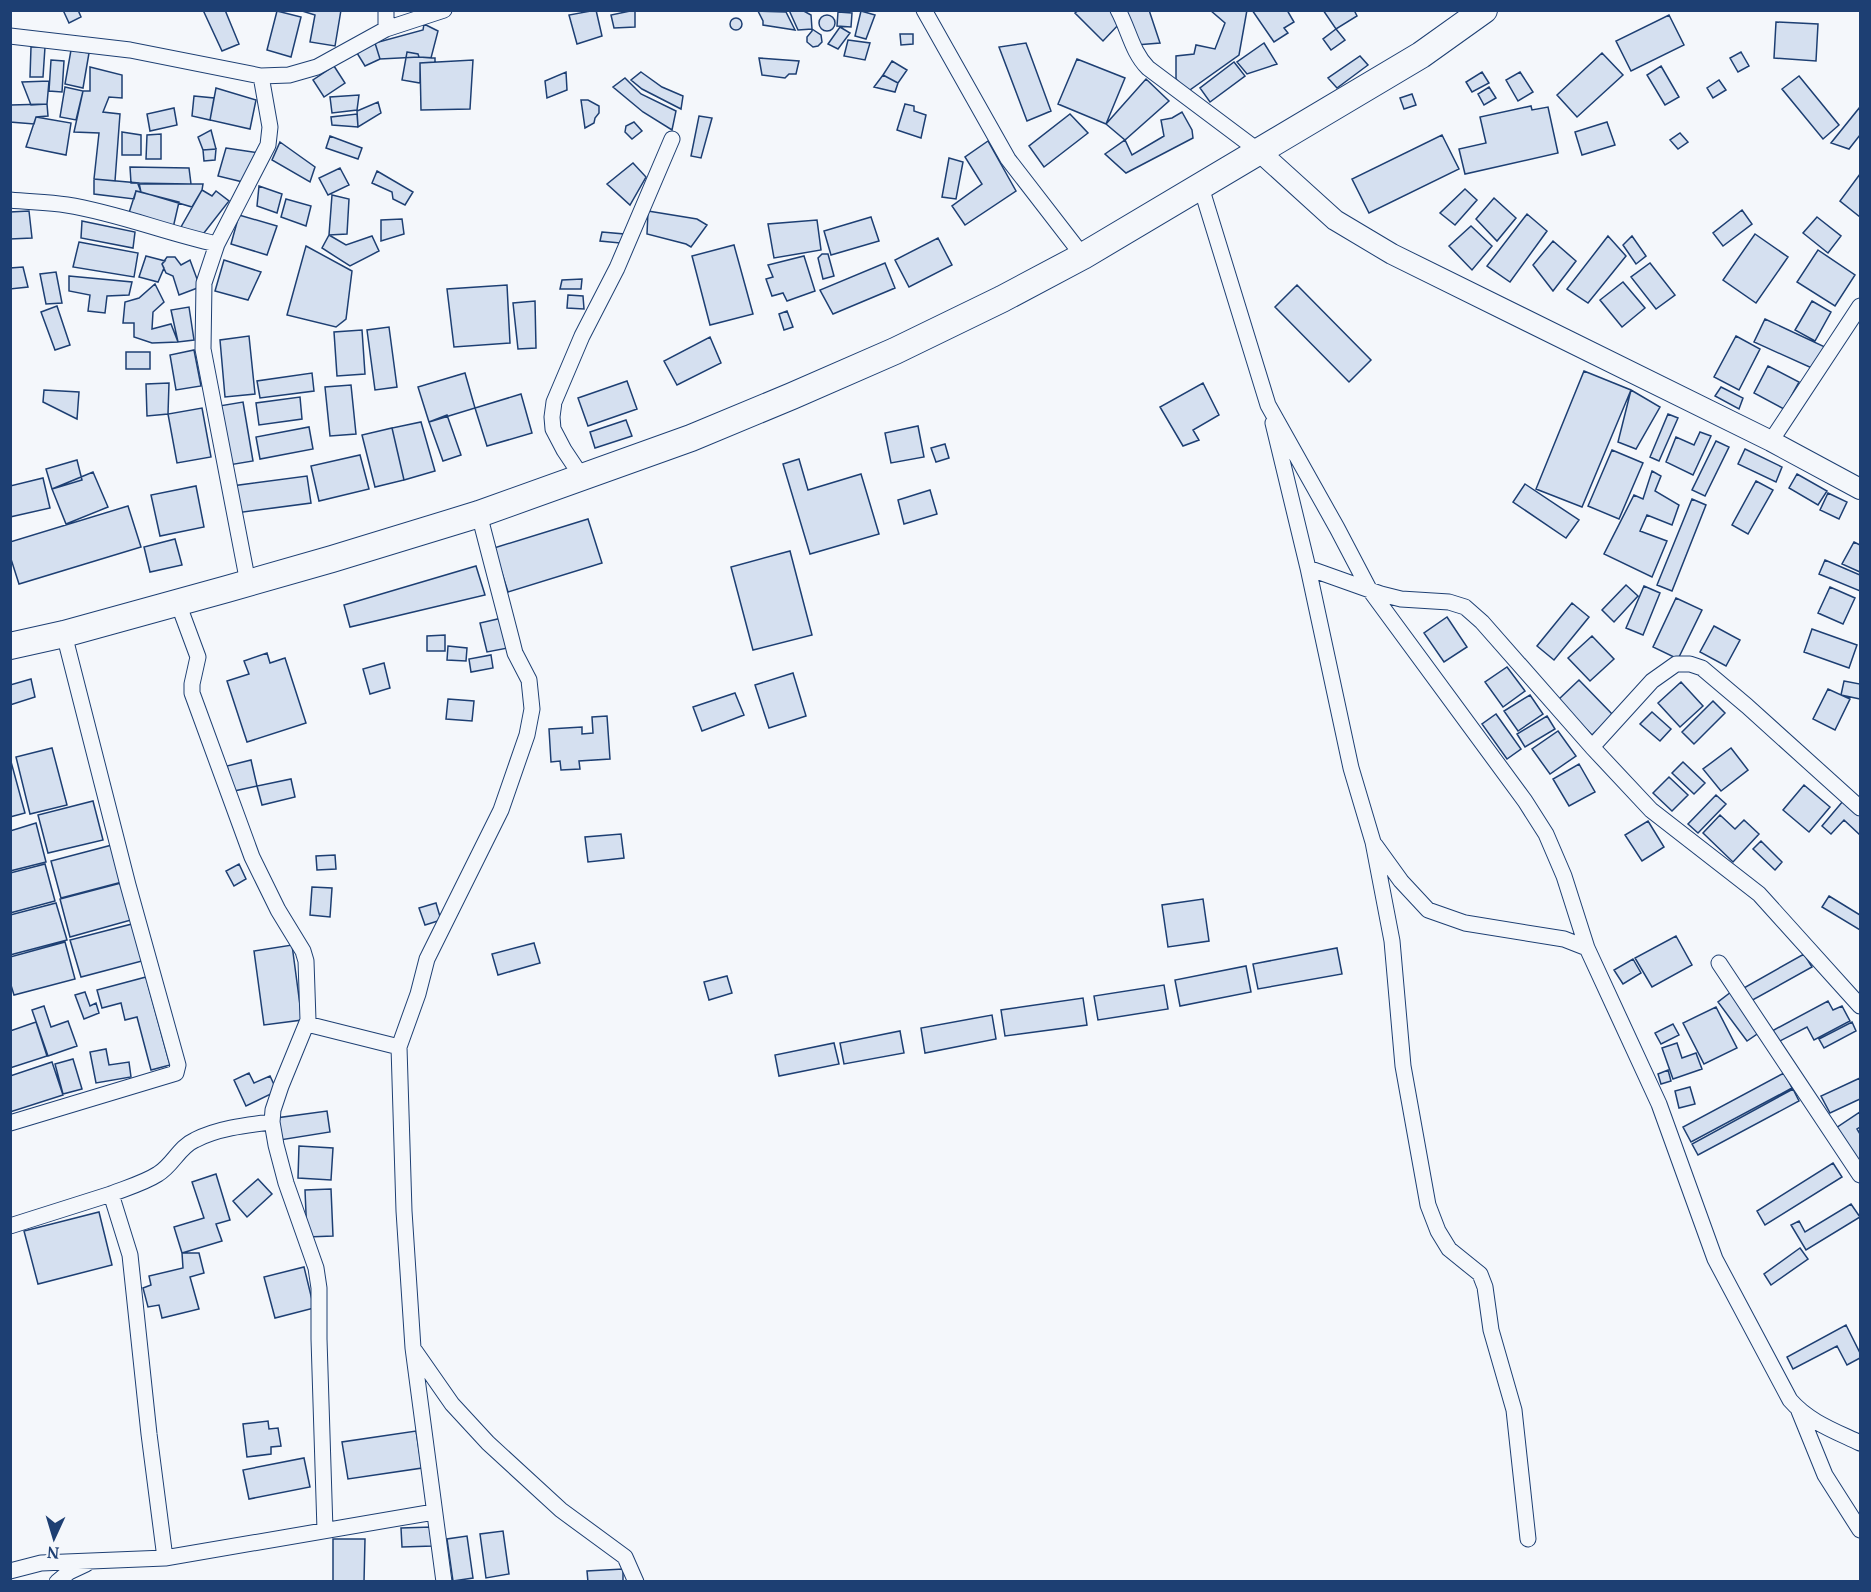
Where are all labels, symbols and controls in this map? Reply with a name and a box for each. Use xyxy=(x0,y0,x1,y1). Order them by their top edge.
north arrow xyxy=(24,1508,84,1568)
text: N xyxy=(46,1542,60,1564)

